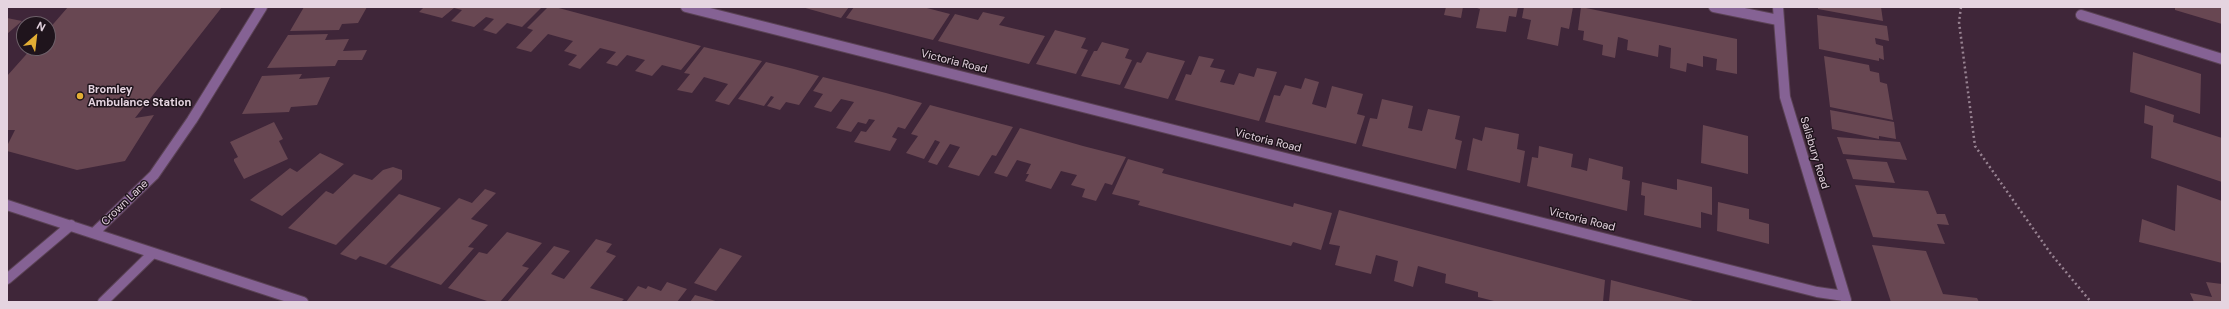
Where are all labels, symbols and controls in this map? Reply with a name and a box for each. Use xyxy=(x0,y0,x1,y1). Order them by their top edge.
north arrow xyxy=(16,16,56,56)
text: N xyxy=(34,18,48,34)
street label: Victoria Road xyxy=(919,47,989,77)
place label: Bromley Ambulance Station xyxy=(88,83,191,109)
marker: Bromley Ambulance Station xyxy=(75,91,85,101)
street label: Salisbury Road xyxy=(1797,115,1831,191)
street label: Victoria Road xyxy=(1233,126,1303,156)
street label: Crown Lane xyxy=(99,177,151,229)
street label: Victoria Road xyxy=(1547,205,1617,235)

